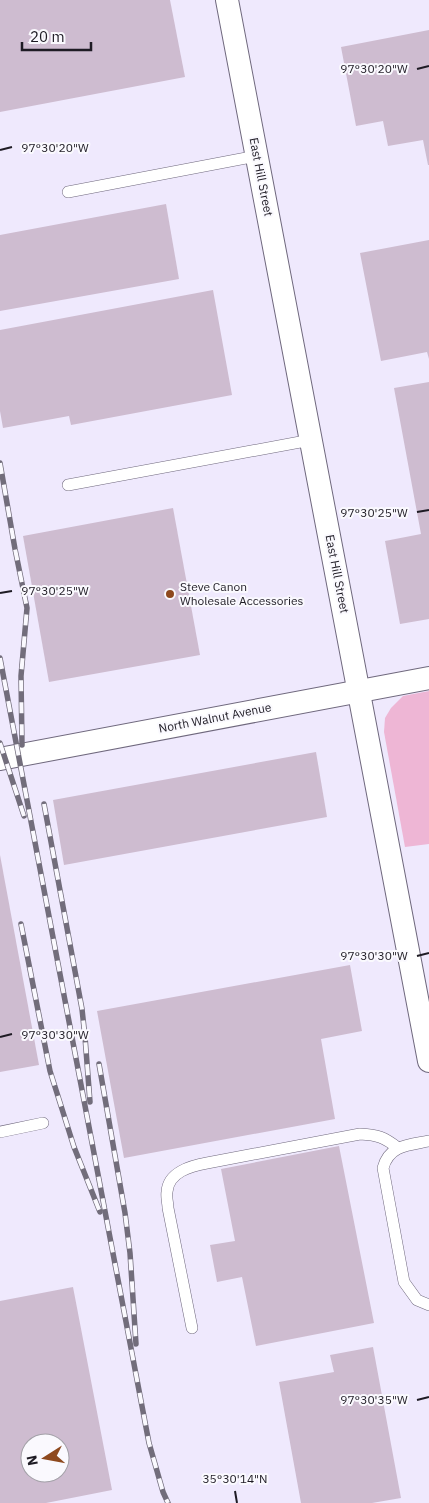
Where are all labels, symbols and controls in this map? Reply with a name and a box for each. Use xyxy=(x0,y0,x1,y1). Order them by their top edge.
scale bar xyxy=(22,20,91,52)
text: 20 m xyxy=(30,27,65,46)
text: 97°30'20"W xyxy=(340,61,408,76)
street label: East Hill Street xyxy=(247,136,276,218)
text: 97°30'20"W xyxy=(21,140,89,155)
text: 97°30'25"W xyxy=(340,505,408,520)
street label: East Hill Street xyxy=(323,533,352,615)
place label: Steve Canon Wholesale Accessories xyxy=(180,579,304,608)
text: 97°30'25"W xyxy=(21,583,89,598)
marker: Steve Canon Wholesale Accessories xyxy=(164,588,176,600)
street label: North Walnut Avenue xyxy=(157,699,273,736)
text: 97°30'30"W xyxy=(340,948,408,963)
text: 97°30'30"W xyxy=(21,1027,89,1042)
text: 97°30'35"W xyxy=(340,1392,408,1407)
north arrow xyxy=(20,1433,70,1483)
text: N xyxy=(22,1454,42,1467)
text: 35°30'14"N xyxy=(202,1471,268,1486)

